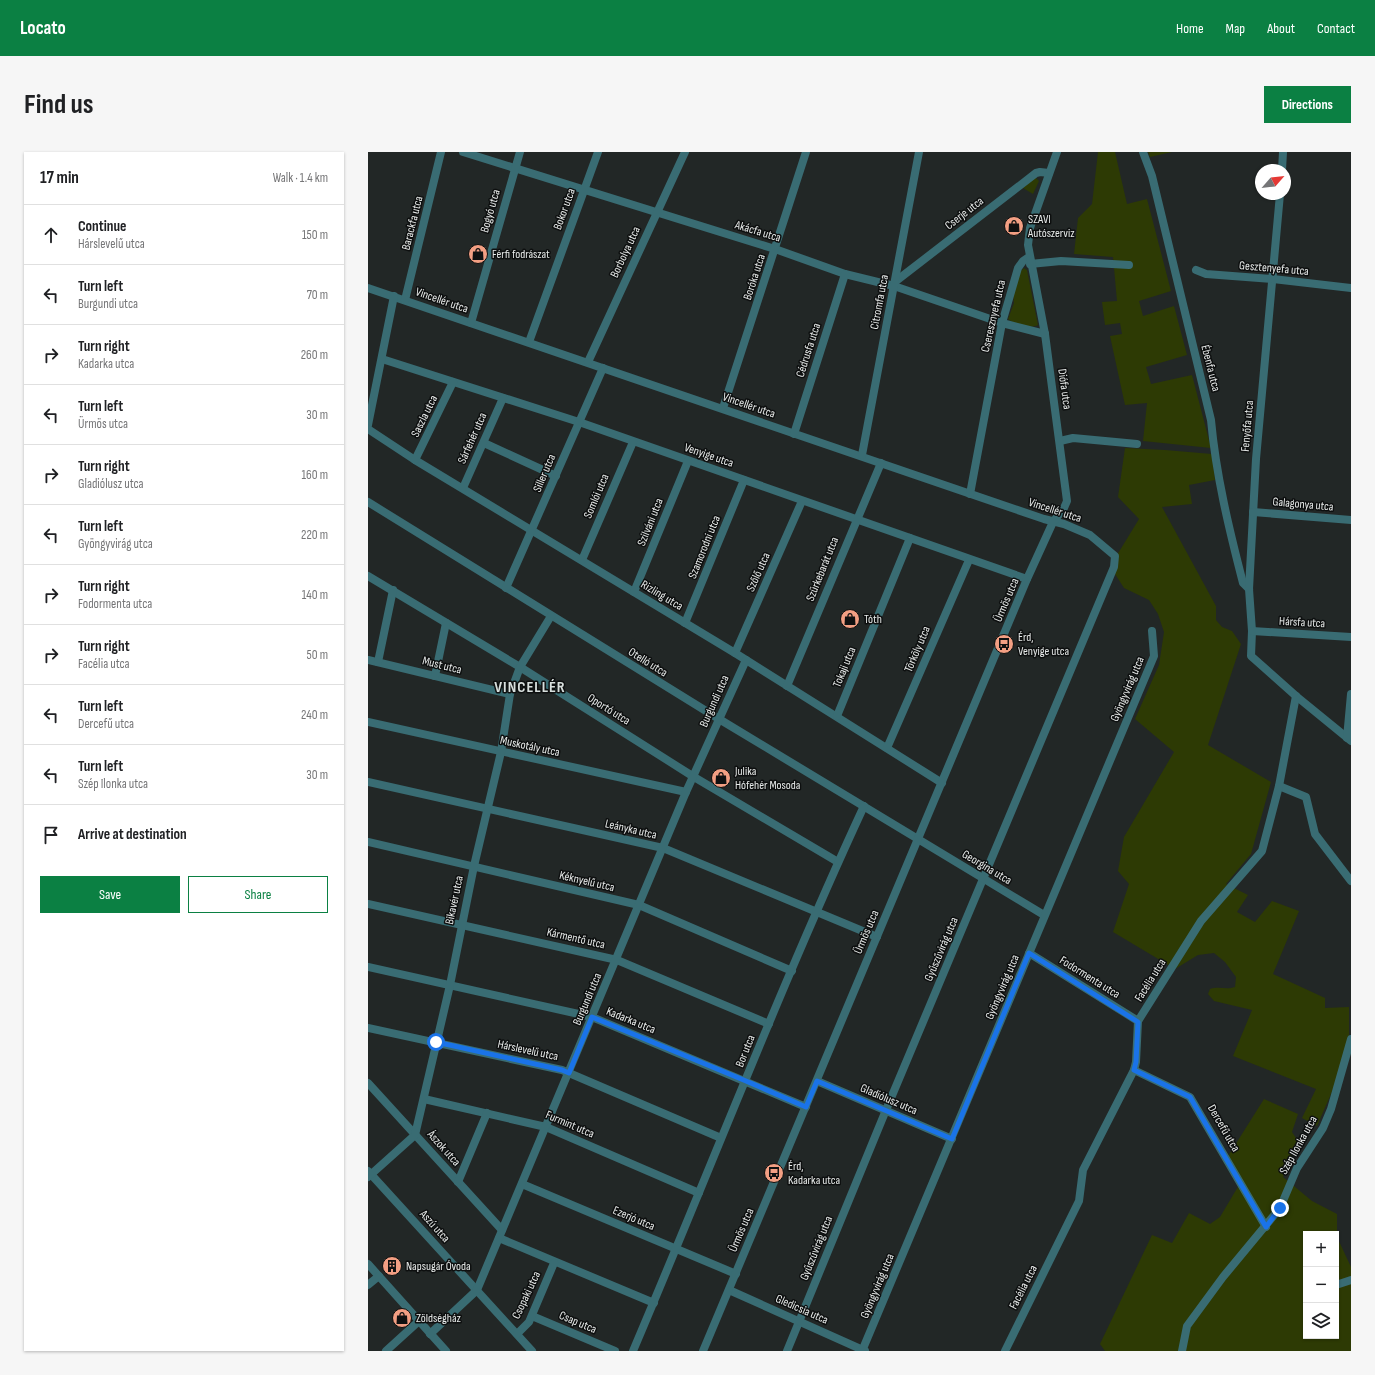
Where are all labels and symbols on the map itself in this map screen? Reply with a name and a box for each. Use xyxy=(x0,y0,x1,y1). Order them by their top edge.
north arrow xyxy=(1255,164,1291,200)
street label: Bokor utca xyxy=(550,186,579,232)
street label: Bogyó utca xyxy=(477,187,504,234)
street label: Cserje utca xyxy=(942,193,987,233)
street label: Barackfa utca xyxy=(399,194,427,252)
place label: SZAVI Autószerviz xyxy=(1027,212,1075,241)
shop icon: SZAVI Autószerviz xyxy=(1003,215,1025,237)
street label: Akácfa utca xyxy=(732,217,783,246)
street label: Borbolya utca xyxy=(607,224,644,280)
shop icon: Férfi fodrászat xyxy=(467,243,489,265)
place label: Férfi fodrászat xyxy=(492,247,550,262)
street label: Boróka utca xyxy=(740,252,769,302)
street label: Gesztenyefa utca xyxy=(1239,258,1310,279)
street label: Citromfa utca xyxy=(867,273,892,331)
street label: Cseresznyefa utca xyxy=(978,278,1009,354)
street label: Vincellér utca xyxy=(413,284,471,317)
street label: Cédrusfa utca xyxy=(793,321,824,379)
street label: Ébenfa utca xyxy=(1197,343,1224,393)
street label: Diófa utca xyxy=(1054,368,1075,411)
street label: Vincellér utca xyxy=(720,389,778,422)
street label: Saszla utca xyxy=(408,392,441,440)
street label: Fenyőfa utca xyxy=(1238,399,1257,452)
street label: Sárfehér utca xyxy=(455,410,491,466)
street label: Venyige utca xyxy=(682,440,736,471)
street label: Siller utca xyxy=(530,452,559,494)
street label: Somlói utca xyxy=(580,471,613,521)
street label: Galagonya utca xyxy=(1272,494,1334,515)
street label: Vincellér utca xyxy=(1026,495,1084,526)
street label: Szilváni utca xyxy=(634,496,667,548)
street label: Szamorodni utca xyxy=(685,513,724,581)
street label: Szürkebarát utca xyxy=(803,535,842,604)
street label: Szőlő utca xyxy=(743,550,774,594)
street label: Ürmös utca xyxy=(991,576,1023,624)
street label: Rizling utca xyxy=(638,577,686,614)
shop icon: Tóth xyxy=(839,608,861,630)
place label: Tóth xyxy=(864,612,882,627)
street label: Hársfa utca xyxy=(1279,614,1326,631)
street label: Törköly utca xyxy=(901,624,934,674)
place label: Érd, Venyige utca xyxy=(1018,630,1070,659)
bus stop icon: Érd, Venyige utca xyxy=(993,633,1015,655)
street label: Tokaji utca xyxy=(830,644,859,690)
street label: Otelló utca xyxy=(625,645,670,681)
street label: Must utca xyxy=(421,653,463,678)
street label: Gyöngyvirág utca xyxy=(1107,654,1148,724)
street label: Burgundi utca xyxy=(696,672,733,730)
district label: VINCELLÉR xyxy=(494,678,566,697)
street label: Oportó utca xyxy=(585,690,633,729)
street label: Muskotály utca xyxy=(499,733,561,760)
place label: Julika Hófehér Mosoda xyxy=(734,764,801,793)
shop icon: Julika Hófehér Mosoda xyxy=(710,767,732,789)
street label: Leányka utca xyxy=(604,816,658,843)
street label: Georgina utca xyxy=(959,847,1015,888)
street label: Kéknyelű utca xyxy=(558,868,616,895)
street label: Bikavér utca xyxy=(442,874,467,926)
street label: Ürmös utca xyxy=(851,908,883,956)
street label: Gyűszűvirág utca xyxy=(921,915,962,984)
street label: Kármentő utca xyxy=(545,924,607,953)
street label: Gyöngyvirág utca xyxy=(982,952,1023,1022)
street label: Fodormenta utca xyxy=(1057,953,1123,1002)
street label: Facélia utca xyxy=(1131,956,1170,1004)
street label: Burgundi utca xyxy=(570,970,605,1028)
street label: Kadarka utca xyxy=(604,1004,658,1037)
street label: Bor utca xyxy=(732,1032,759,1070)
route start xyxy=(427,1033,445,1051)
street label: Hárslevelű utca xyxy=(496,1037,560,1064)
street label: Gladiólusz utca xyxy=(858,1081,920,1118)
street label: Dercefű utca xyxy=(1204,1102,1243,1155)
street label: Furmint utca xyxy=(543,1107,597,1142)
street label: Szép Ilonka utca xyxy=(1276,1113,1321,1177)
street label: Ászok utca xyxy=(423,1127,464,1170)
place label: Érd, Kadarka utca xyxy=(788,1159,840,1188)
bus stop icon: Érd, Kadarka utca xyxy=(763,1162,785,1184)
route end xyxy=(1271,1199,1289,1217)
street label: Ezerjó utca xyxy=(611,1203,657,1234)
street label: Aszú utca xyxy=(416,1206,453,1246)
street label: Ürmös utca xyxy=(726,1206,758,1254)
street label: Gyűszűvirág utca xyxy=(797,1213,836,1283)
street label: Gyöngyvirág utca xyxy=(857,1251,898,1321)
building icon: Napsugár Óvoda xyxy=(381,1255,403,1277)
place label: Napsugár Óvoda xyxy=(406,1259,471,1274)
street label: Facélia utca xyxy=(1006,1262,1041,1312)
street label: Csopaki utca xyxy=(509,1269,544,1322)
street label: Gledicsia utca xyxy=(773,1291,831,1328)
shop icon: Zöldségház xyxy=(391,1307,413,1329)
street label: Csap utca xyxy=(557,1308,599,1337)
place label: Zöldségház xyxy=(416,1311,462,1326)

